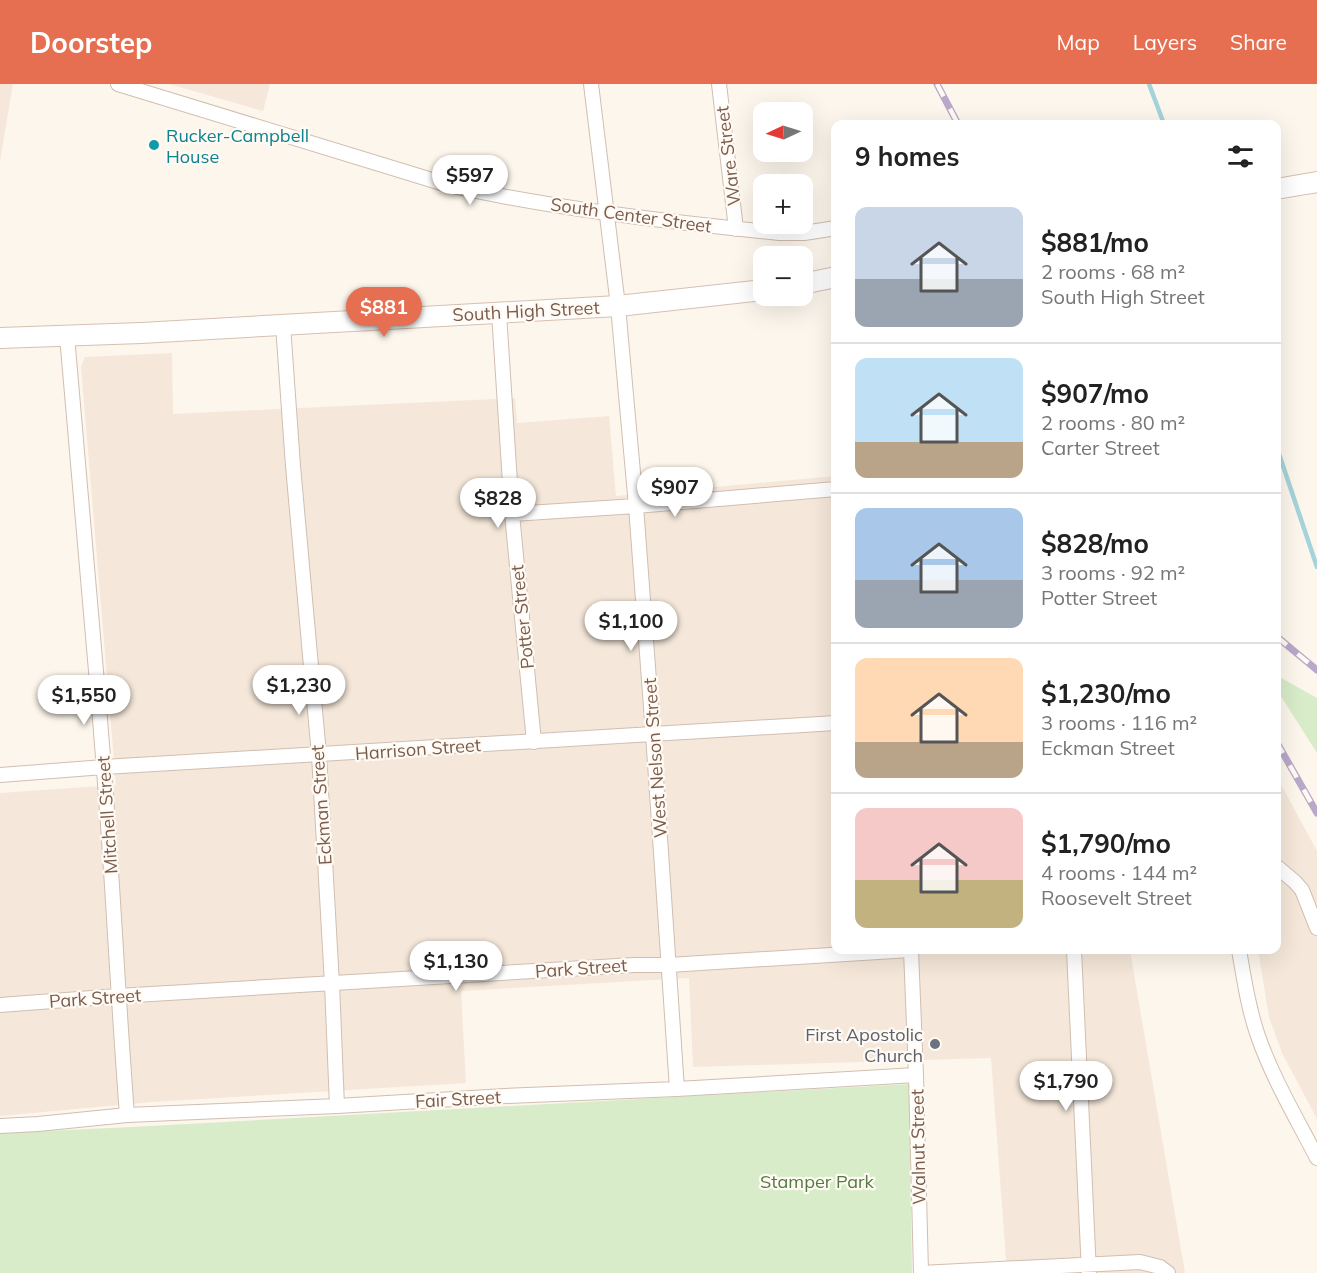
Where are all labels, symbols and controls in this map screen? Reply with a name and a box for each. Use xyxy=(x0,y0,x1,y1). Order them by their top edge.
text: Doorstep xyxy=(30,25,152,60)
text: Map xyxy=(1057,29,1100,55)
text: Layers xyxy=(1133,29,1197,55)
text: Share xyxy=(1230,29,1287,55)
north arrow xyxy=(753,102,813,162)
map controls xyxy=(753,102,813,306)
street label: Ware Street xyxy=(710,105,746,207)
place label: Rucker-Campbell House xyxy=(166,124,309,168)
marker: Rucker-Campbell House xyxy=(147,138,161,152)
text: 9 homes xyxy=(855,140,959,173)
icon: filters xyxy=(1224,140,1257,173)
pin: $597 xyxy=(434,155,506,206)
text: $597 xyxy=(446,162,494,187)
button: + xyxy=(753,174,813,234)
street label: South Center Street xyxy=(549,192,713,238)
text: $881/mo xyxy=(1041,226,1149,259)
icon: home xyxy=(903,231,975,303)
button: − xyxy=(753,246,813,306)
text: 2 rooms · 68 m² xyxy=(1041,259,1185,284)
text: South High Street xyxy=(1041,284,1205,309)
pin: $881 xyxy=(348,287,420,338)
text: $881 xyxy=(360,294,408,319)
street label: South High Street xyxy=(452,296,600,326)
text: $907/mo xyxy=(1041,377,1149,410)
icon: home xyxy=(903,382,975,454)
text: 2 rooms · 80 m² xyxy=(1041,410,1185,435)
text: Carter Street xyxy=(1041,435,1160,460)
pin: $907 xyxy=(639,467,711,518)
text: $907 xyxy=(651,474,699,499)
pin: $828 xyxy=(462,478,534,529)
text: $828 xyxy=(474,485,522,510)
text: $828/mo xyxy=(1041,527,1149,560)
icon: home xyxy=(903,532,975,604)
text: 3 rooms · 92 m² xyxy=(1041,560,1185,585)
street label: Potter Street xyxy=(505,564,539,670)
text: Potter Street xyxy=(1041,585,1157,610)
pin: $1,100 xyxy=(582,601,680,652)
text: $1,100 xyxy=(599,608,663,633)
pin: $1,230 xyxy=(250,665,348,716)
text: $1,230 xyxy=(267,672,331,697)
pin: $1,550 xyxy=(35,675,133,726)
street label: West Nelson Street xyxy=(638,677,672,839)
text: $1,230/mo xyxy=(1041,677,1171,710)
text: $1,550 xyxy=(52,682,116,707)
icon: home xyxy=(903,682,975,754)
text: 3 rooms · 116 m² xyxy=(1041,710,1197,735)
street label: Harrison Street xyxy=(354,733,482,765)
text: Eckman Street xyxy=(1041,735,1175,760)
street label: Eckman Street xyxy=(305,744,337,866)
street label: Mitchell Street xyxy=(91,755,123,875)
text: $1,790/mo xyxy=(1041,827,1171,860)
icon: home xyxy=(903,832,975,904)
text: 4 rooms · 144 m² xyxy=(1041,860,1197,885)
text: Roosevelt Street xyxy=(1041,885,1192,910)
pin: $1,130 xyxy=(407,941,505,992)
text: $1,130 xyxy=(424,948,488,973)
street label: Park Street xyxy=(534,953,628,983)
street label: Park Street xyxy=(48,983,142,1013)
place label: First Apostolic Church xyxy=(805,1023,923,1067)
marker: First Apostolic Church xyxy=(928,1037,942,1051)
pin: $1,790 xyxy=(1017,1061,1115,1112)
text: $1,790 xyxy=(1034,1068,1098,1093)
street label: Fair Street xyxy=(415,1085,501,1113)
street label: Walnut Street xyxy=(905,1089,931,1205)
park label: Stamper Park xyxy=(760,1170,875,1193)

